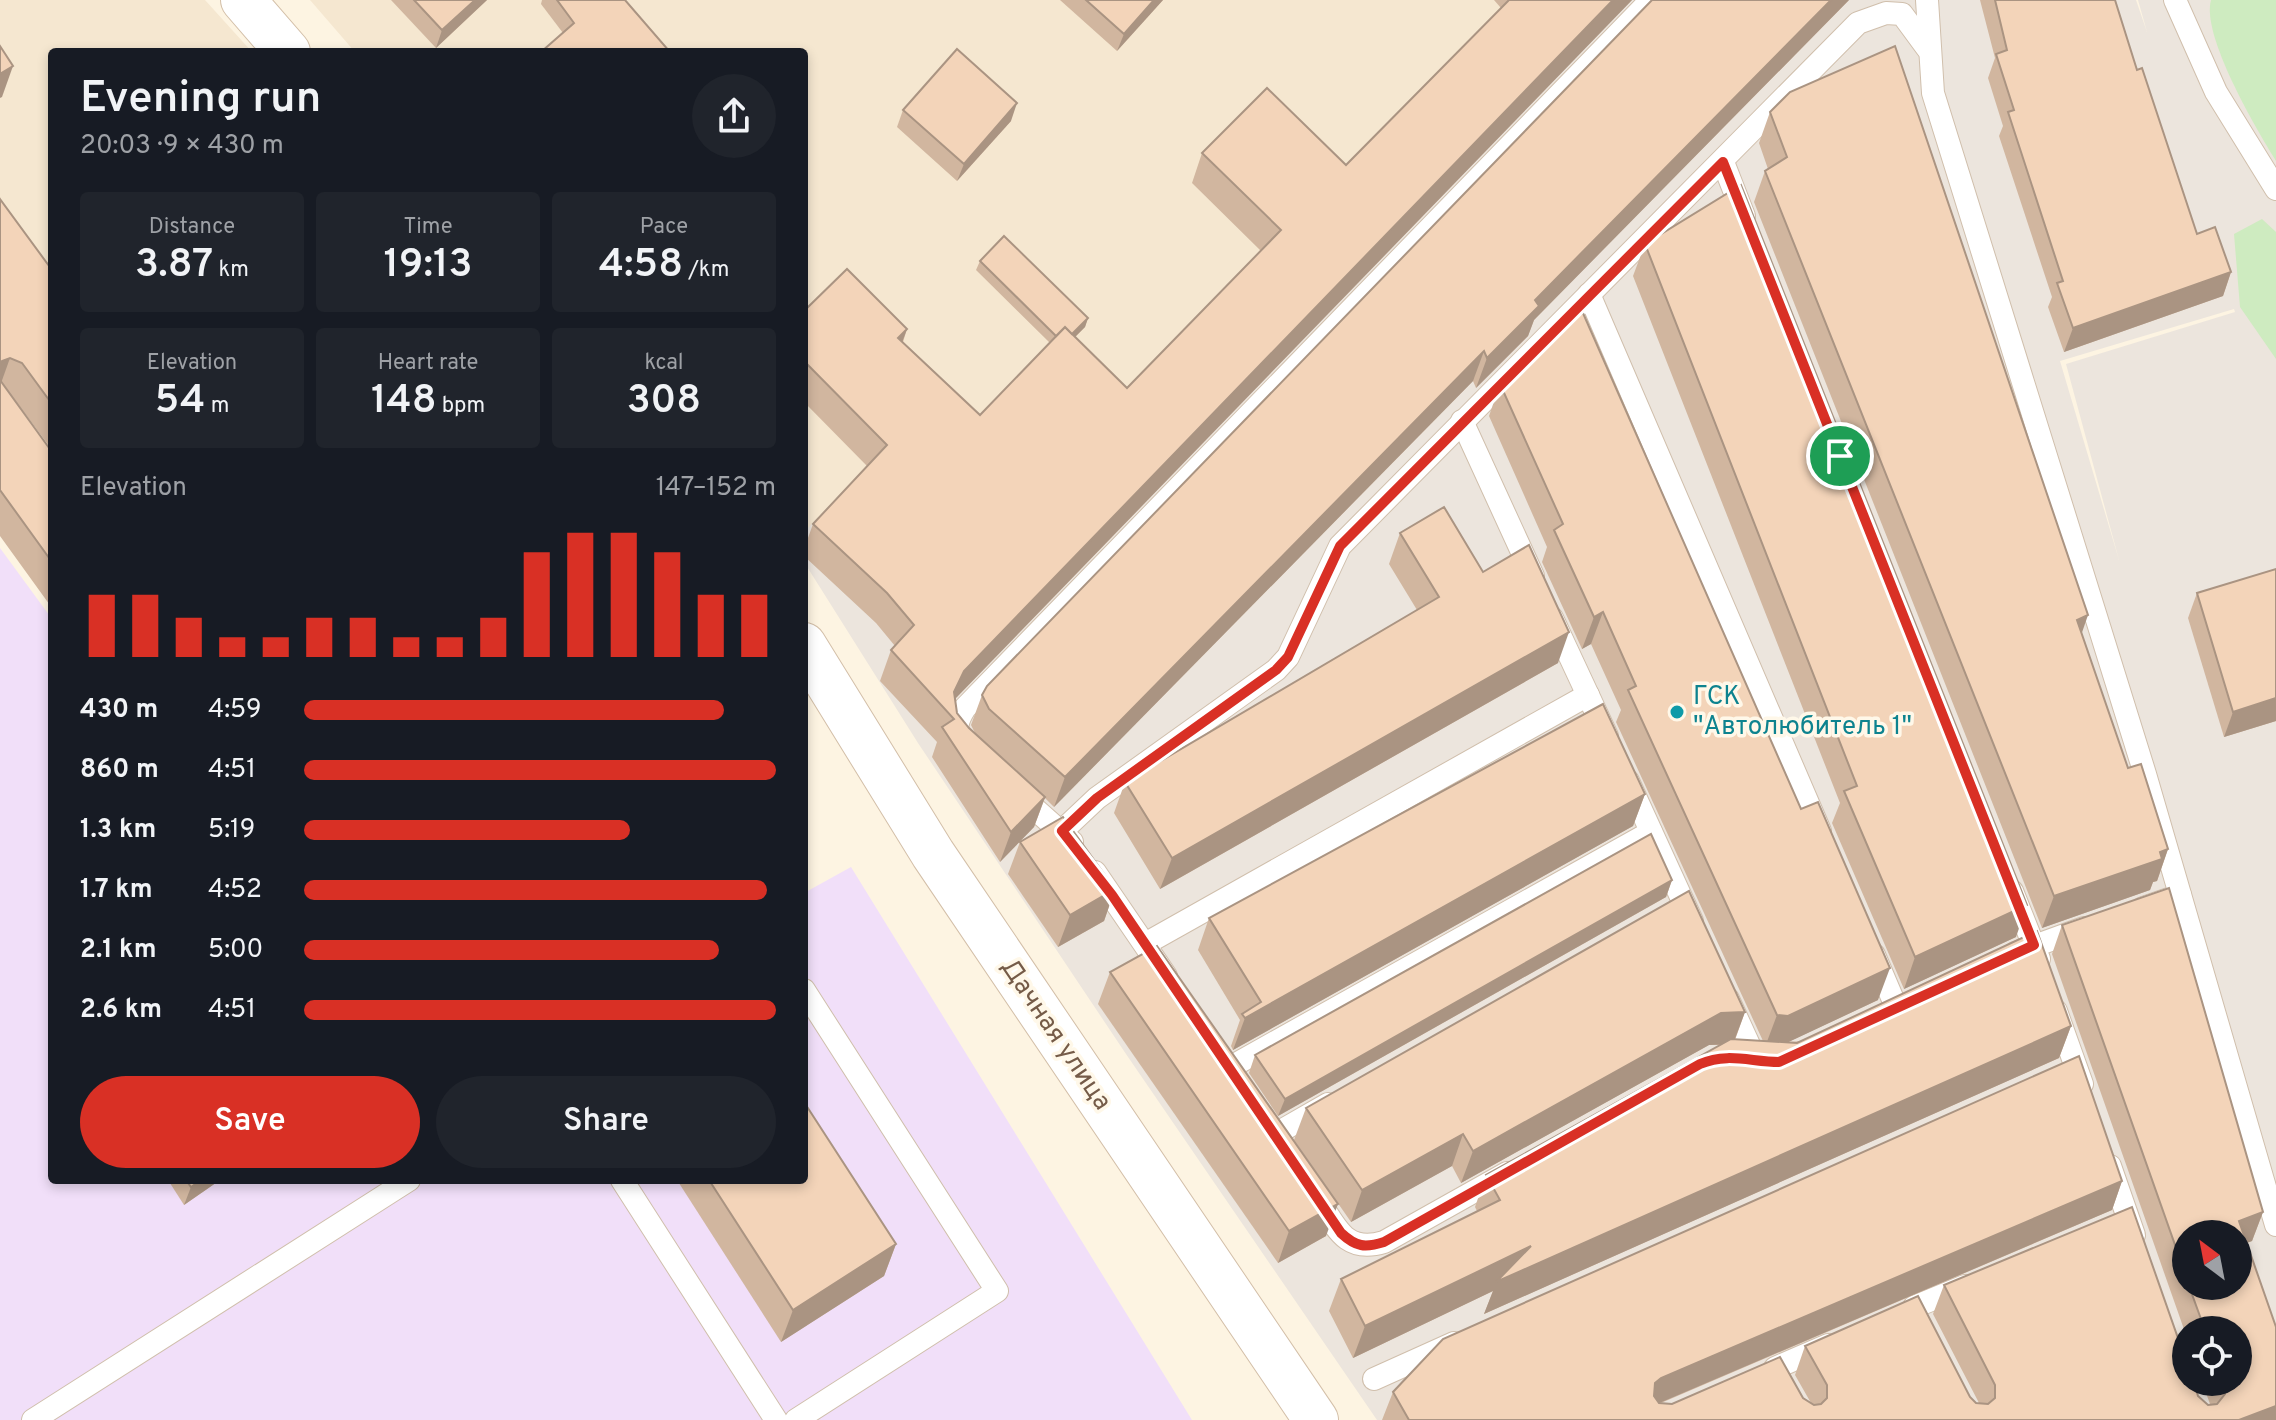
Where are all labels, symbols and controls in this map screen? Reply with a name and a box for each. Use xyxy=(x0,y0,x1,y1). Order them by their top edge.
text: Evening run xyxy=(80,72,321,128)
button: share xyxy=(692,74,776,158)
text: 20:03 · 9 × 430 m xyxy=(80,130,284,163)
text: Distance xyxy=(149,214,235,241)
text: Time xyxy=(403,214,453,241)
text: Pace xyxy=(640,214,688,241)
text: 3.87 xyxy=(135,241,213,291)
text: 19:13 xyxy=(383,241,473,291)
text: 4:58 xyxy=(599,241,683,291)
text: km xyxy=(213,257,249,284)
text: /km xyxy=(683,257,729,284)
text: Elevation xyxy=(147,350,237,377)
text: Heart rate xyxy=(378,350,478,377)
text: kcal xyxy=(644,350,684,377)
text: 54 xyxy=(155,377,205,427)
text: 148 xyxy=(371,377,437,427)
text: 308 xyxy=(627,377,701,427)
text: m xyxy=(205,393,229,420)
text: bpm xyxy=(437,393,485,420)
pin xyxy=(1806,422,1874,490)
icon: arrive xyxy=(1818,434,1862,478)
text: Elevation xyxy=(80,472,187,505)
text: 147–152 m xyxy=(656,472,776,505)
place label: ГСК "Автолюбитель 1" xyxy=(1693,681,1912,744)
text: 430 m xyxy=(80,694,158,727)
text: 4:59 xyxy=(208,694,261,727)
marker: ГСК "Автолюбитель 1" xyxy=(1668,703,1686,721)
text: 860 m xyxy=(80,754,159,787)
text: 4:51 xyxy=(208,754,256,787)
text: 1.3 km xyxy=(80,814,156,847)
text: 5:19 xyxy=(208,814,255,847)
text: 1.7 km xyxy=(80,874,153,907)
text: 4:52 xyxy=(208,874,262,907)
text: 2.1 km xyxy=(80,934,156,967)
text: 5:00 xyxy=(208,934,263,967)
street label: Дачная улица xyxy=(992,953,1118,1117)
text: 2.6 km xyxy=(80,994,162,1027)
text: 4:51 xyxy=(208,994,256,1027)
button: Save xyxy=(80,1076,420,1168)
button: Share xyxy=(436,1076,776,1168)
north arrow xyxy=(2172,1220,2252,1300)
map controls xyxy=(2172,1220,2252,1396)
button: locate xyxy=(2172,1316,2252,1396)

